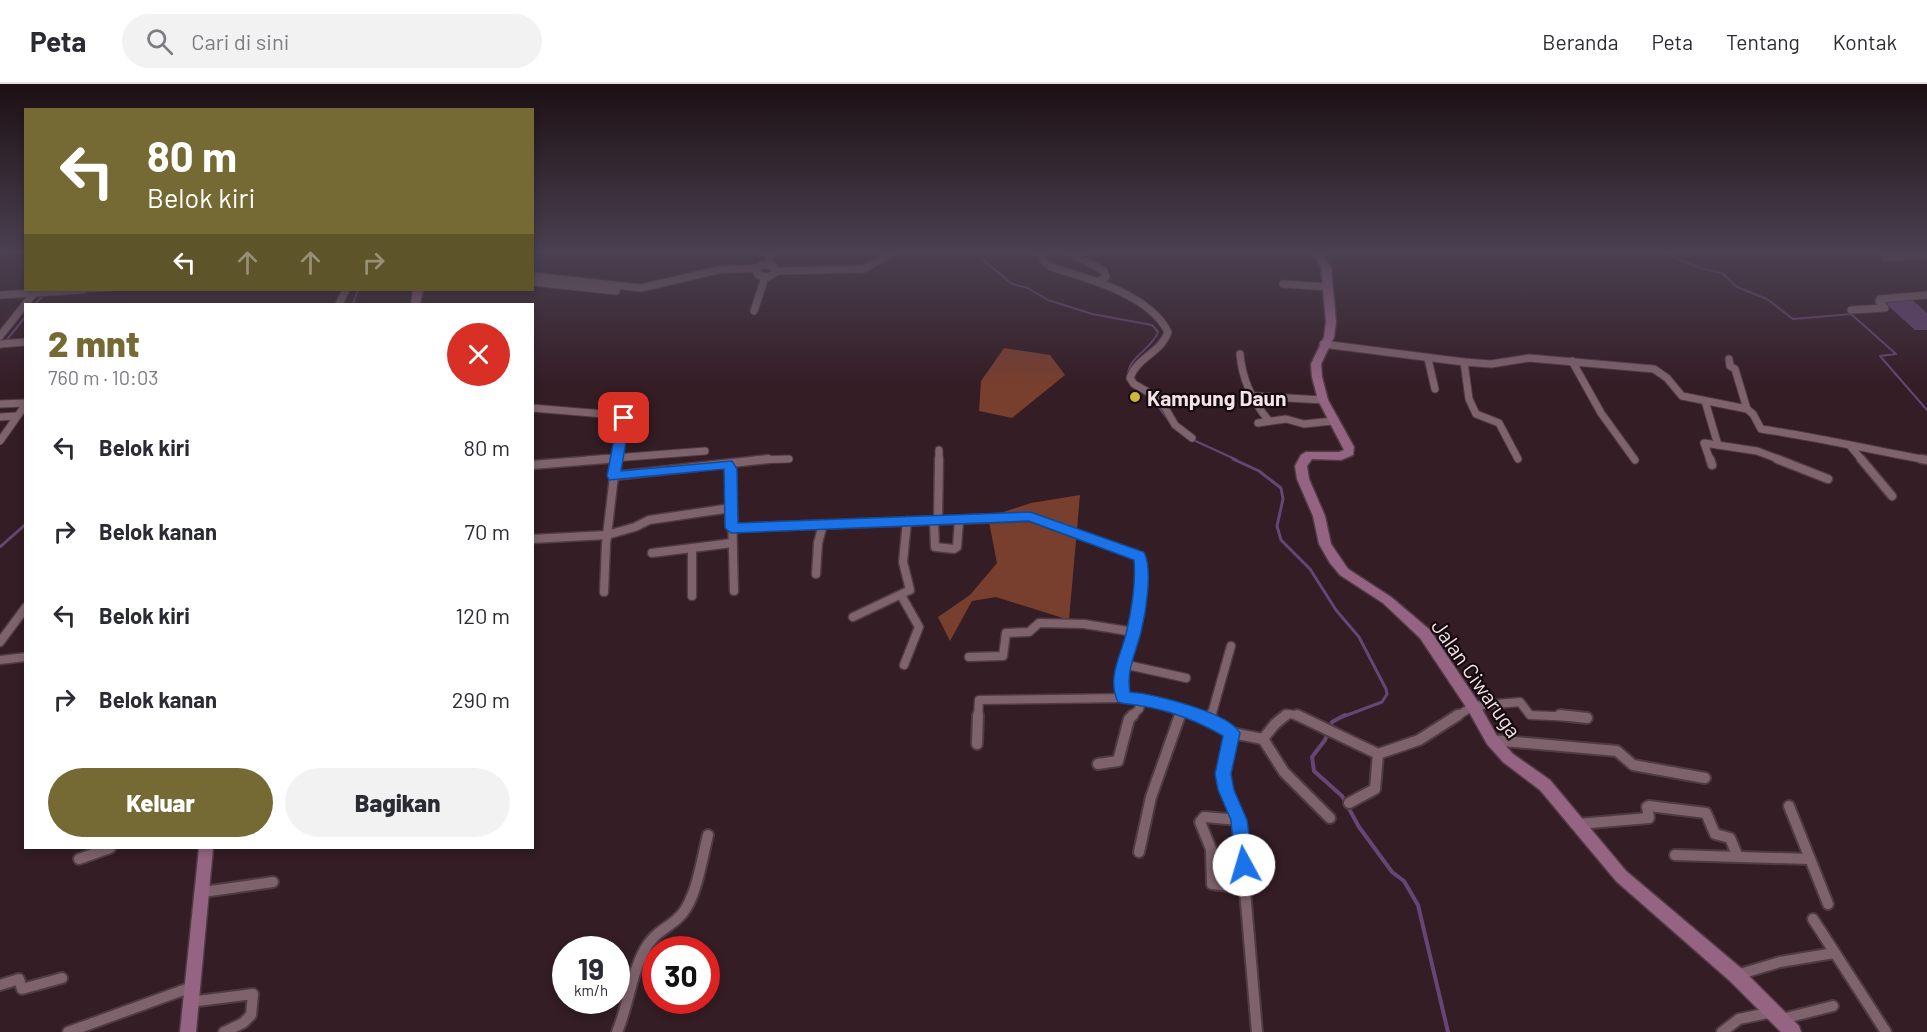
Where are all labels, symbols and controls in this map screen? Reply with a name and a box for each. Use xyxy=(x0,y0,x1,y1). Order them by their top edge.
search box xyxy=(122,14,542,68)
text: Peta xyxy=(30,24,86,58)
icon: search xyxy=(143,25,176,58)
text: Cari di sini xyxy=(191,28,289,54)
text: Beranda xyxy=(1542,29,1618,54)
text: Peta xyxy=(1651,29,1693,54)
text: Tentang xyxy=(1726,29,1800,54)
text: Kontak xyxy=(1833,29,1897,54)
text: 80 m xyxy=(147,130,237,180)
icon: left xyxy=(48,132,126,210)
text: Belok kiri xyxy=(147,181,255,213)
icon: left xyxy=(168,246,201,279)
icon: ahead xyxy=(231,246,264,279)
icon: ahead xyxy=(294,246,327,279)
icon: right xyxy=(357,246,390,279)
text: 2 mnt xyxy=(48,321,140,364)
button: close xyxy=(447,323,510,386)
text: 760 m · 10:03 xyxy=(48,365,158,389)
place label: Kampung Daun xyxy=(1147,385,1286,410)
marker: Kampung Daun xyxy=(1128,390,1142,404)
pin xyxy=(598,392,649,443)
icon: arrive xyxy=(607,401,640,434)
icon: left xyxy=(48,431,81,464)
text: Belok kiri xyxy=(99,434,190,460)
text: 80 m xyxy=(464,434,510,460)
icon: right xyxy=(48,515,81,548)
text: Belok kanan xyxy=(99,518,217,544)
text: 70 m xyxy=(465,518,510,544)
icon: left xyxy=(48,599,81,632)
text: Belok kiri xyxy=(99,602,190,628)
text: 120 m xyxy=(455,602,510,628)
street label: Jalan Ciwaruga xyxy=(1427,614,1527,742)
icon: right xyxy=(48,683,81,716)
text: Belok kanan xyxy=(99,686,217,712)
text: 290 m xyxy=(452,686,510,712)
button: Keluar xyxy=(48,768,273,837)
button: Bagikan xyxy=(285,768,510,837)
position arrow xyxy=(1212,833,1276,897)
speed limit sign: 30 xyxy=(642,936,720,1014)
text: 19 xyxy=(578,950,604,986)
text: km/h xyxy=(574,981,608,999)

